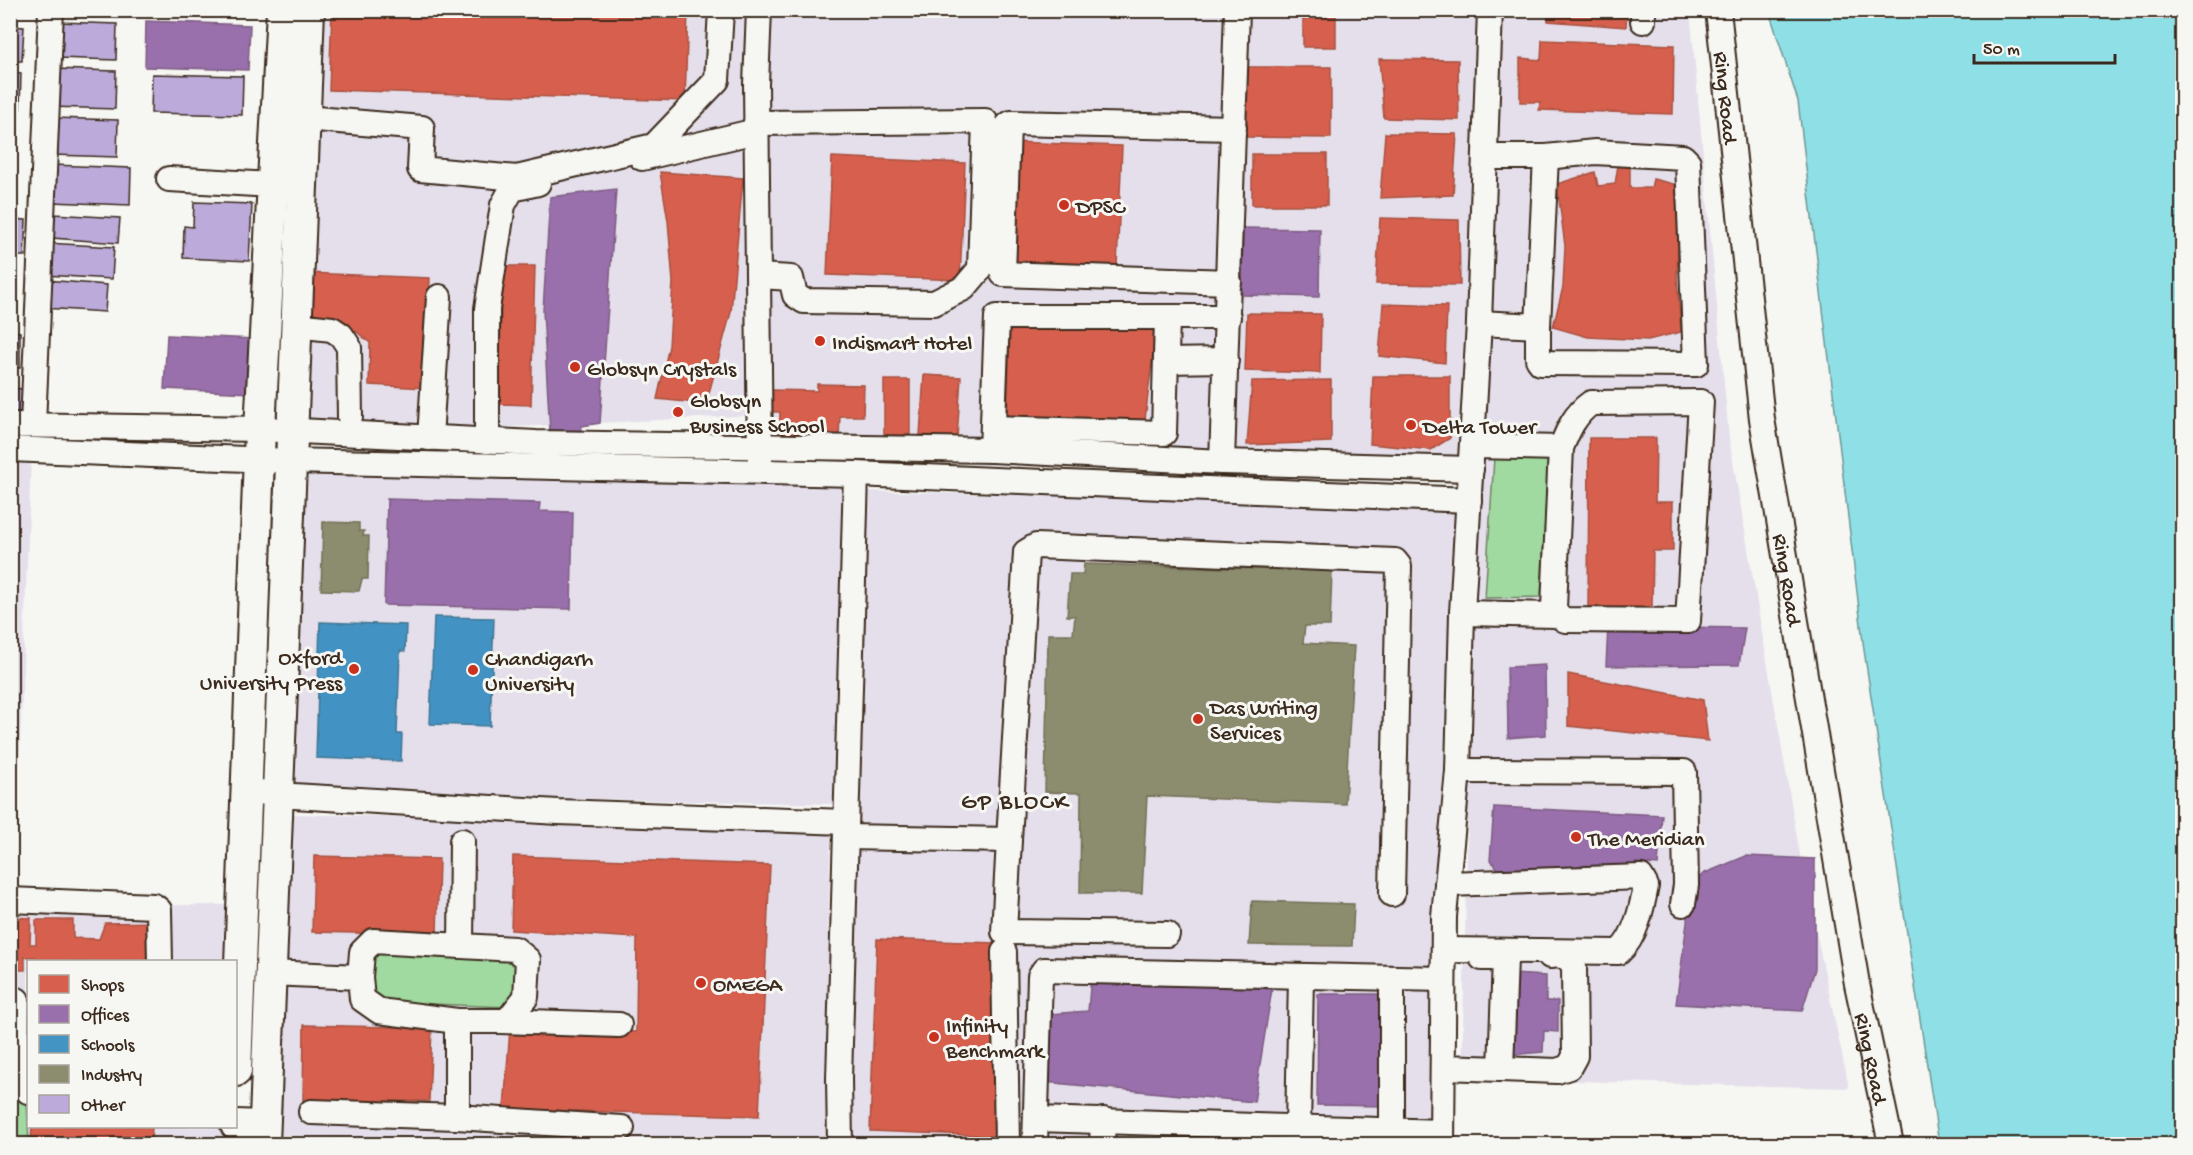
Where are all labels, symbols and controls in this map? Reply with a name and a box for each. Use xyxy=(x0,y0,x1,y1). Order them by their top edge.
scale bar xyxy=(1974,27,2115,65)
text: 50 m xyxy=(1983,40,2020,61)
street label: Ring Road xyxy=(1706,51,1742,147)
place label: DPSC xyxy=(1074,196,1127,222)
marker: DPSC xyxy=(1057,198,1071,212)
place label: Indismart Hotel xyxy=(832,332,973,358)
marker: Indismart Hotel xyxy=(813,334,827,348)
place label: Globsyn Crystals xyxy=(587,358,737,384)
marker: Globsyn Crystals xyxy=(568,360,582,374)
place label: Globsyn Business School xyxy=(689,390,825,441)
marker: Globsyn Business School xyxy=(671,405,685,419)
place label: Delta Tower xyxy=(1421,416,1538,442)
marker: Delta Tower xyxy=(1404,418,1418,432)
street label: Ring Road xyxy=(1765,532,1806,630)
place label: Oxford University Press xyxy=(200,647,344,698)
place label: Chandigarh University xyxy=(485,648,594,699)
marker: Oxford University Press xyxy=(347,662,361,676)
marker: Chandigarh University xyxy=(466,663,480,677)
place label: Das Writing Services xyxy=(1208,697,1318,748)
marker: Das Writing Services xyxy=(1191,712,1205,726)
district label: GP BLOCK xyxy=(961,789,1070,818)
place label: The Meridian xyxy=(1586,828,1705,854)
marker: The Meridian xyxy=(1569,830,1583,844)
legend xyxy=(27,960,237,1128)
place label: OMEGA xyxy=(713,974,783,1000)
text: Shops xyxy=(81,976,125,997)
marker: OMEGA xyxy=(694,976,708,990)
text: Offices xyxy=(81,1006,130,1027)
street label: Ring Road xyxy=(1846,1011,1892,1109)
place label: Infinity Benchmark xyxy=(945,1015,1046,1066)
marker: Infinity Benchmark xyxy=(927,1030,941,1044)
text: Schools xyxy=(81,1036,136,1057)
text: Industry xyxy=(81,1066,142,1087)
text: Other xyxy=(81,1096,126,1117)

